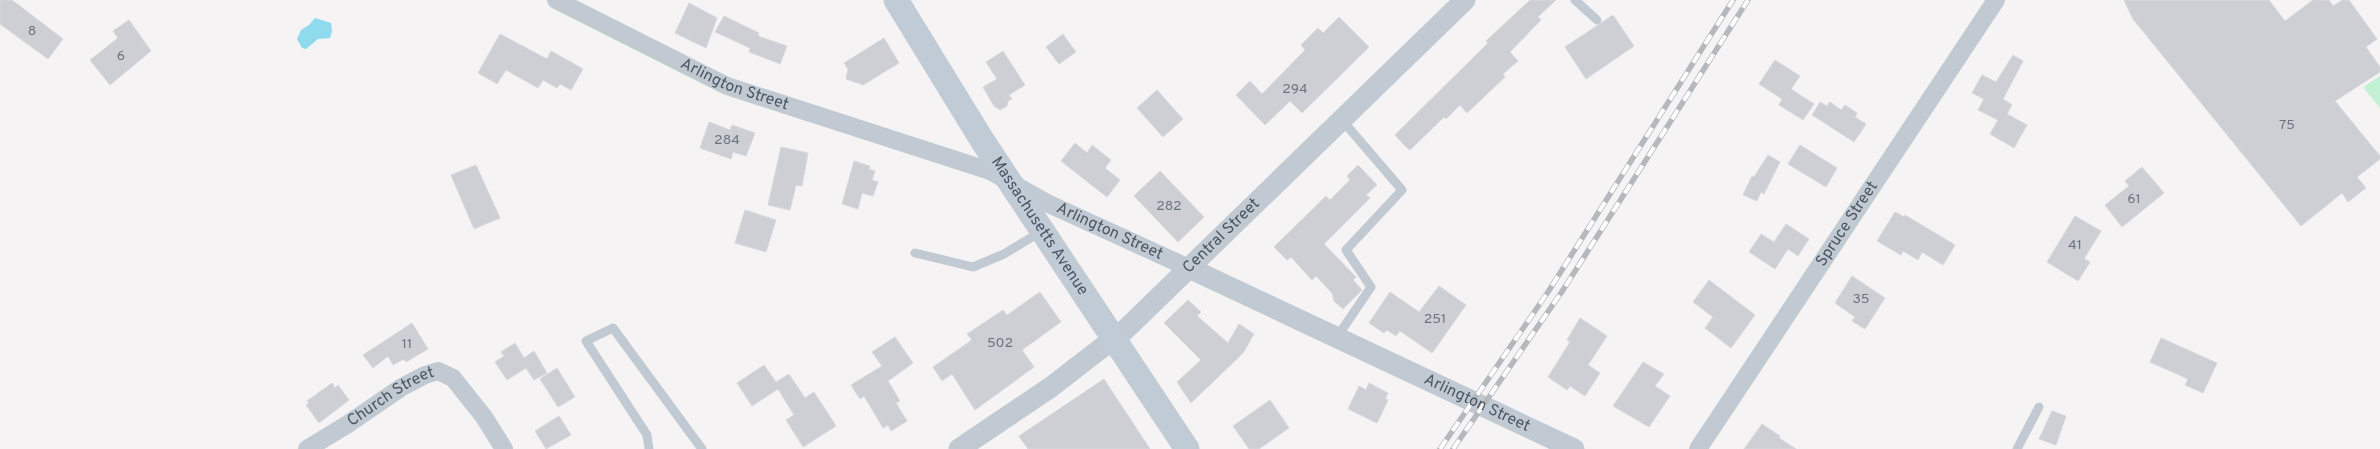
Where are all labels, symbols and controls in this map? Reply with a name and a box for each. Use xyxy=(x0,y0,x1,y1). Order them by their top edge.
house number: 8 xyxy=(28,23,36,40)
house number: 6 xyxy=(117,48,125,65)
street label: Arlington Street xyxy=(677,54,791,115)
house number: 294 xyxy=(1282,81,1308,98)
house number: 75 xyxy=(2279,117,2295,134)
house number: 284 xyxy=(714,132,740,149)
street label: Massachusetts Avenue xyxy=(986,153,1092,299)
street label: Spruce Street xyxy=(1812,178,1883,270)
house number: 61 xyxy=(2127,191,2141,208)
street label: Central Street xyxy=(1179,194,1264,278)
house number: 282 xyxy=(1156,198,1182,215)
street label: Arlington Street xyxy=(1053,199,1166,265)
house number: 41 xyxy=(2068,237,2082,254)
house number: 35 xyxy=(1852,291,1870,308)
house number: 251 xyxy=(1424,311,1446,328)
house number: 502 xyxy=(987,335,1013,352)
house number: 11 xyxy=(402,336,412,353)
street label: Church Street xyxy=(343,363,437,431)
street label: Arlington Street xyxy=(1420,370,1533,437)

